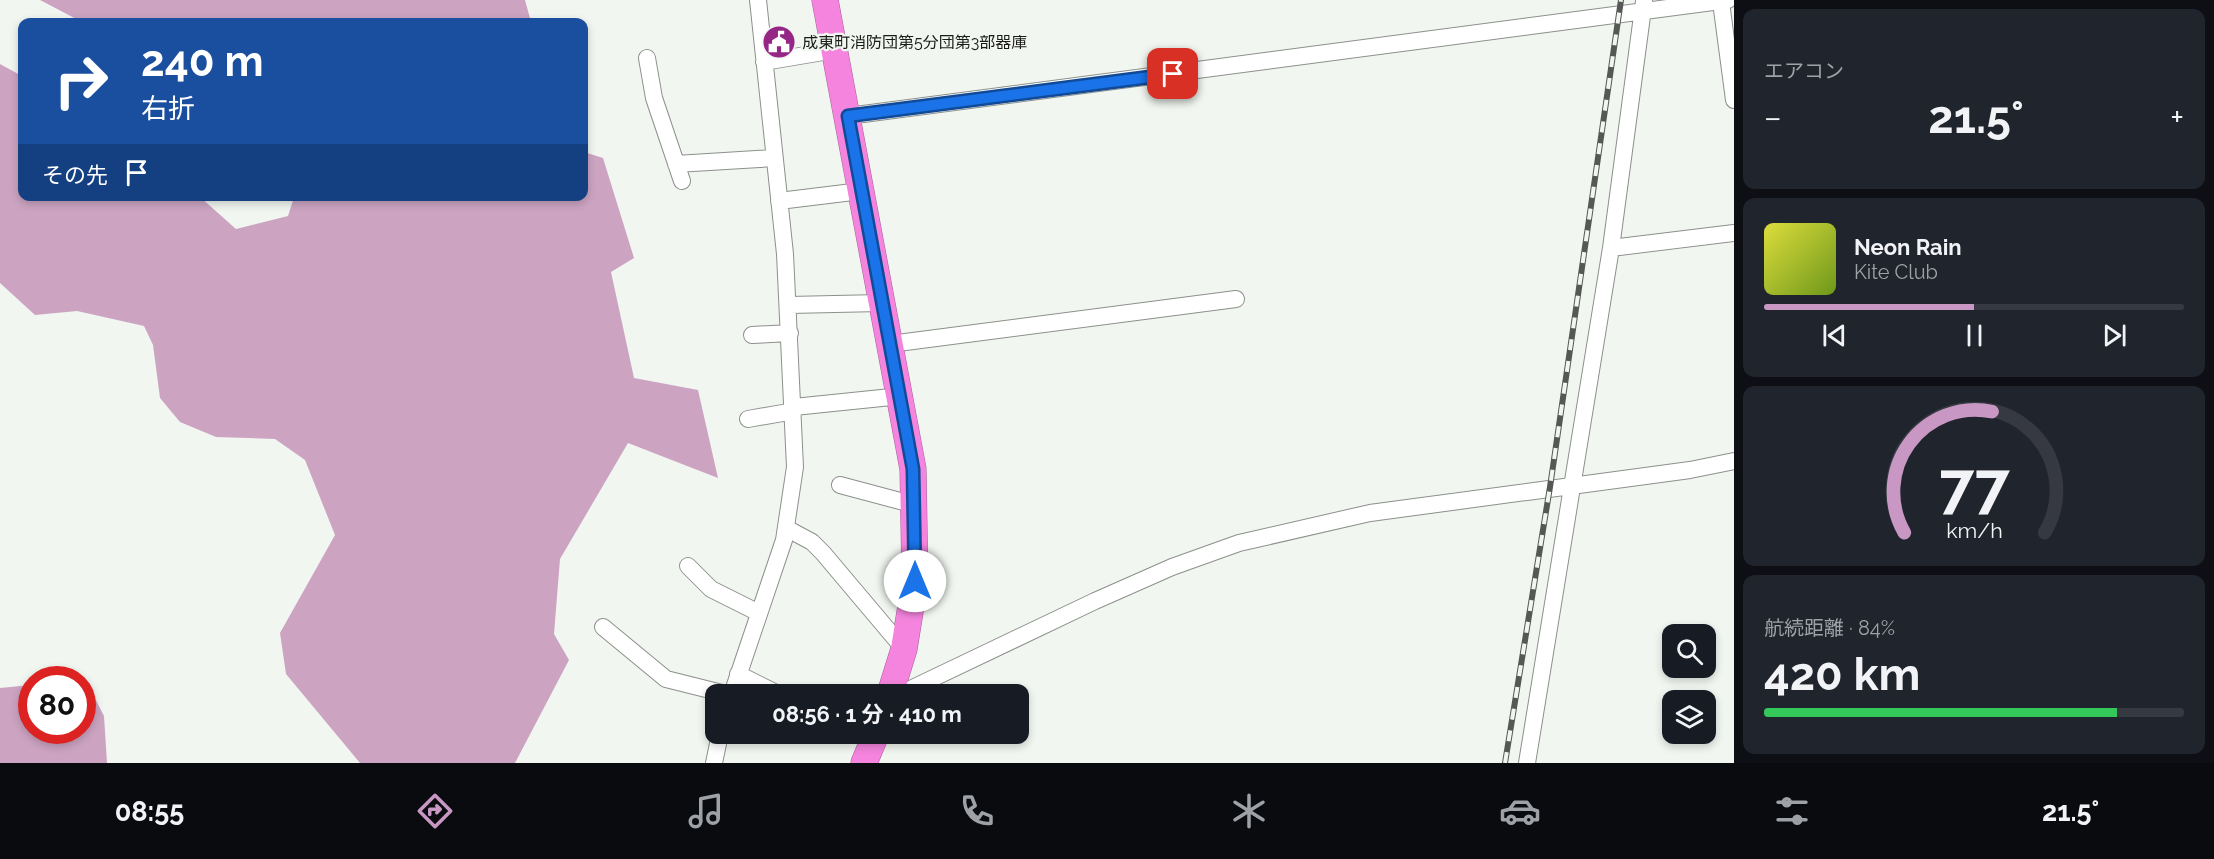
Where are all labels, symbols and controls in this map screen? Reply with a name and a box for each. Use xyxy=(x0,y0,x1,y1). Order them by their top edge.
public building icon: 成東町消防団第5分団第3部器庫 xyxy=(761,24,797,60)
place label: 成東町消防団第5分団第3部器庫 xyxy=(802,33,1027,52)
text: 240 m xyxy=(141,37,264,86)
icon: right xyxy=(42,42,120,120)
pin xyxy=(1147,48,1198,99)
icon: arrive xyxy=(1156,57,1189,90)
text: エアコン xyxy=(1764,59,1844,83)
text: 21.5° xyxy=(1928,91,2024,144)
text: 右折 xyxy=(141,93,195,124)
text: − xyxy=(1764,98,1782,137)
text: + xyxy=(2170,98,2184,137)
icon: arrive xyxy=(120,156,153,189)
text: その先 xyxy=(42,162,108,188)
text: Neon Rain xyxy=(1854,234,1962,260)
text: Kite Club xyxy=(1854,260,1938,284)
icon: previous xyxy=(1818,319,1851,352)
icon: pause xyxy=(1958,319,1991,352)
icon: next xyxy=(2098,319,2131,352)
text: 77 xyxy=(1939,448,2010,522)
text: km/h xyxy=(1946,518,2002,543)
position arrow xyxy=(883,549,947,613)
text: 航続距離 · 84% xyxy=(1764,616,1895,640)
map controls xyxy=(1662,624,1716,744)
button: search xyxy=(1662,624,1716,678)
text: 420 km xyxy=(1764,648,1921,701)
speed limit sign: 80 xyxy=(18,666,96,744)
button: layers xyxy=(1662,690,1716,744)
text: 08:56 · 1 分 · 410 m xyxy=(772,701,962,727)
icon: directions xyxy=(414,790,456,832)
icon: music xyxy=(685,790,727,832)
icon: phone xyxy=(956,790,998,832)
icon: climate xyxy=(1228,790,1270,832)
icon: car xyxy=(1499,790,1541,832)
icon: filters xyxy=(1771,790,1813,832)
text: 08:55 xyxy=(115,796,184,827)
text: 21.5° xyxy=(2042,796,2099,827)

